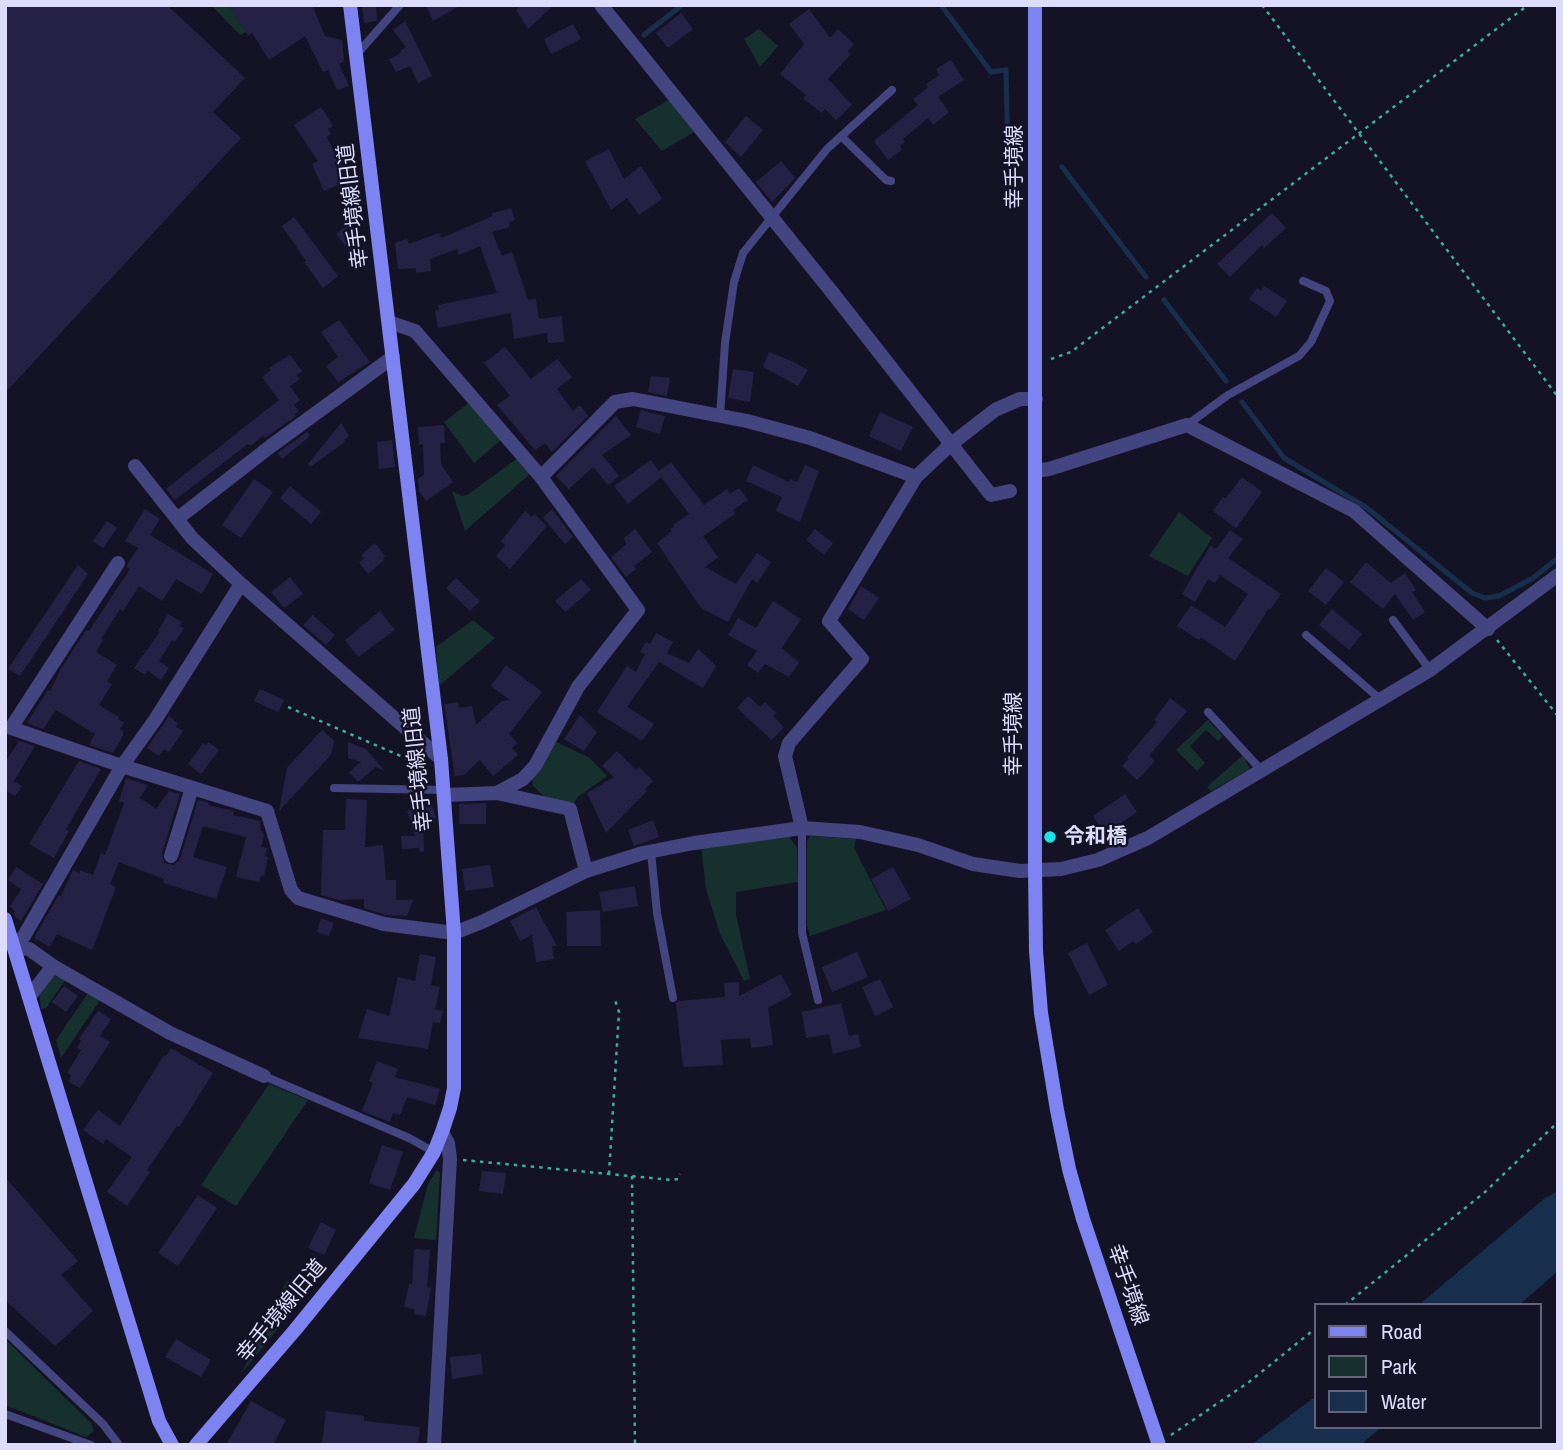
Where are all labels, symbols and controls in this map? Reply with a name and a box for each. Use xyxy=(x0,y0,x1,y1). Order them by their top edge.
street label: 幸手境線 xyxy=(1002,125,1028,209)
street label: 幸手境線旧道 xyxy=(334,142,374,270)
street label: 幸手境線 xyxy=(1001,692,1027,776)
street label: 幸手境線旧道 xyxy=(400,705,438,833)
place label: 令和橋 xyxy=(1064,824,1127,850)
marker: 令和橋 xyxy=(1042,829,1058,845)
street label: 幸手境線 xyxy=(1101,1241,1153,1329)
street label: 幸手境線旧道 xyxy=(232,1255,332,1367)
legend xyxy=(1314,1303,1542,1429)
text: Road xyxy=(1381,1317,1422,1346)
text: Park xyxy=(1381,1352,1416,1381)
text: Water xyxy=(1381,1387,1426,1416)

